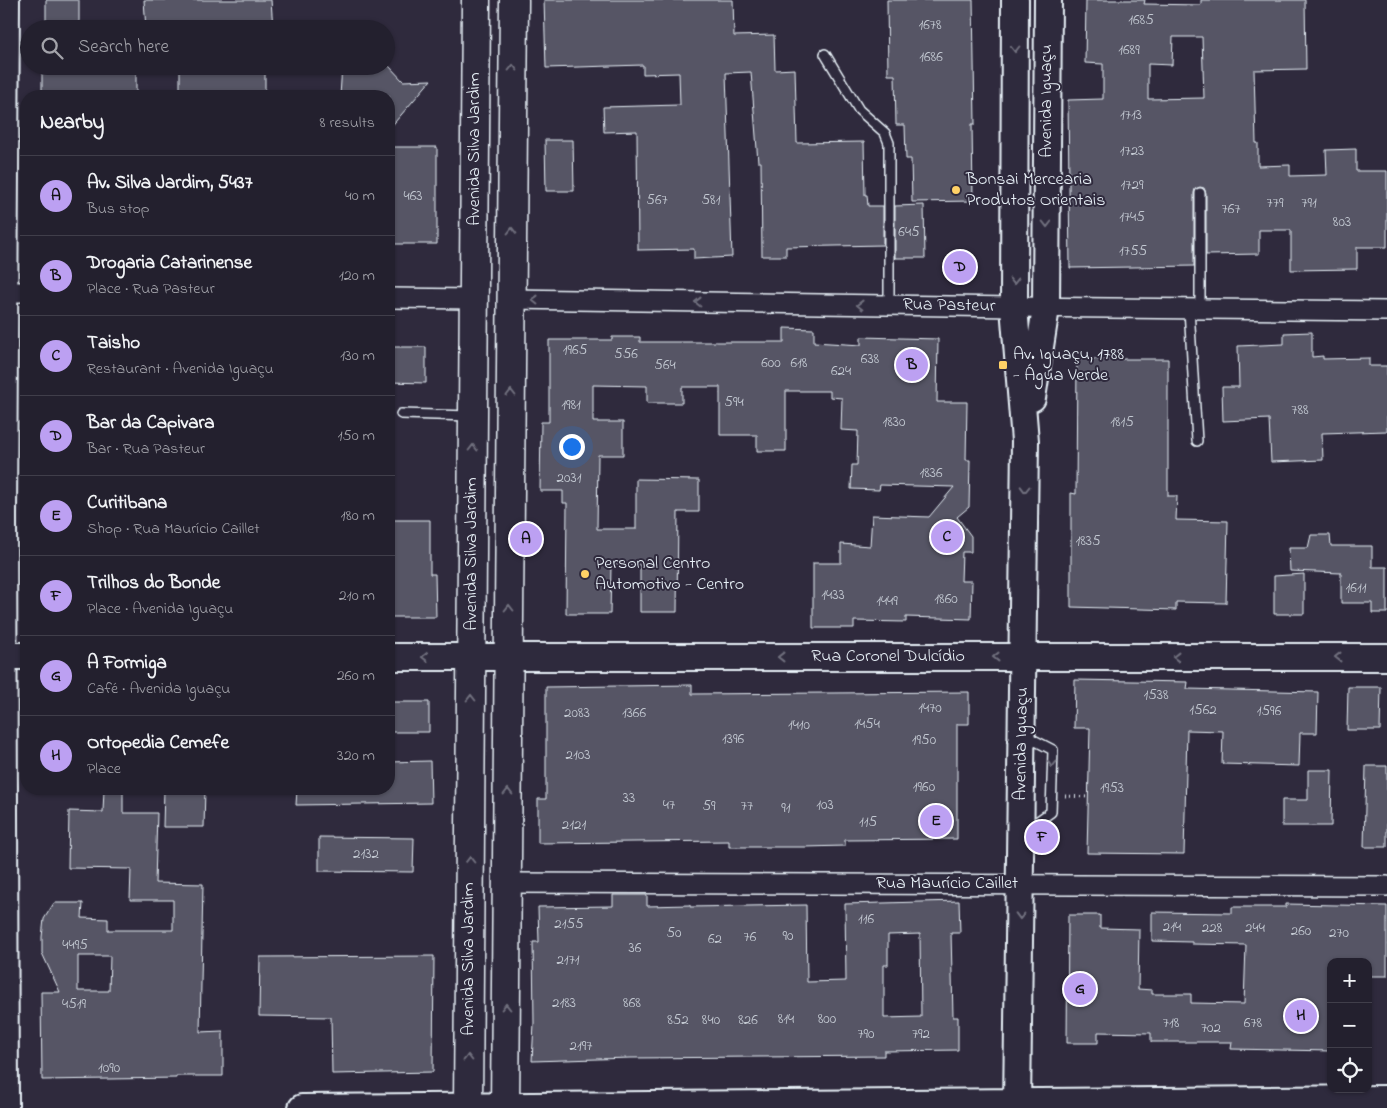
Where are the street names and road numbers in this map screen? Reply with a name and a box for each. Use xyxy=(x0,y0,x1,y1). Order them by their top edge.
street label: Avenida Iguaçu xyxy=(1034,44,1061,158)
street label: Avenida Silva Jardim xyxy=(462,72,488,226)
street label: Rua Pasteur xyxy=(902,292,996,320)
street label: Avenida Silva Jardim xyxy=(459,477,485,631)
street label: Rua Coronel Dulcídio xyxy=(811,644,965,670)
street label: Avenida Iguaçu xyxy=(1008,687,1037,801)
street label: Rua Maurício Caillet xyxy=(876,871,1018,897)
street label: Avenida Silva Jardim xyxy=(456,882,482,1036)

